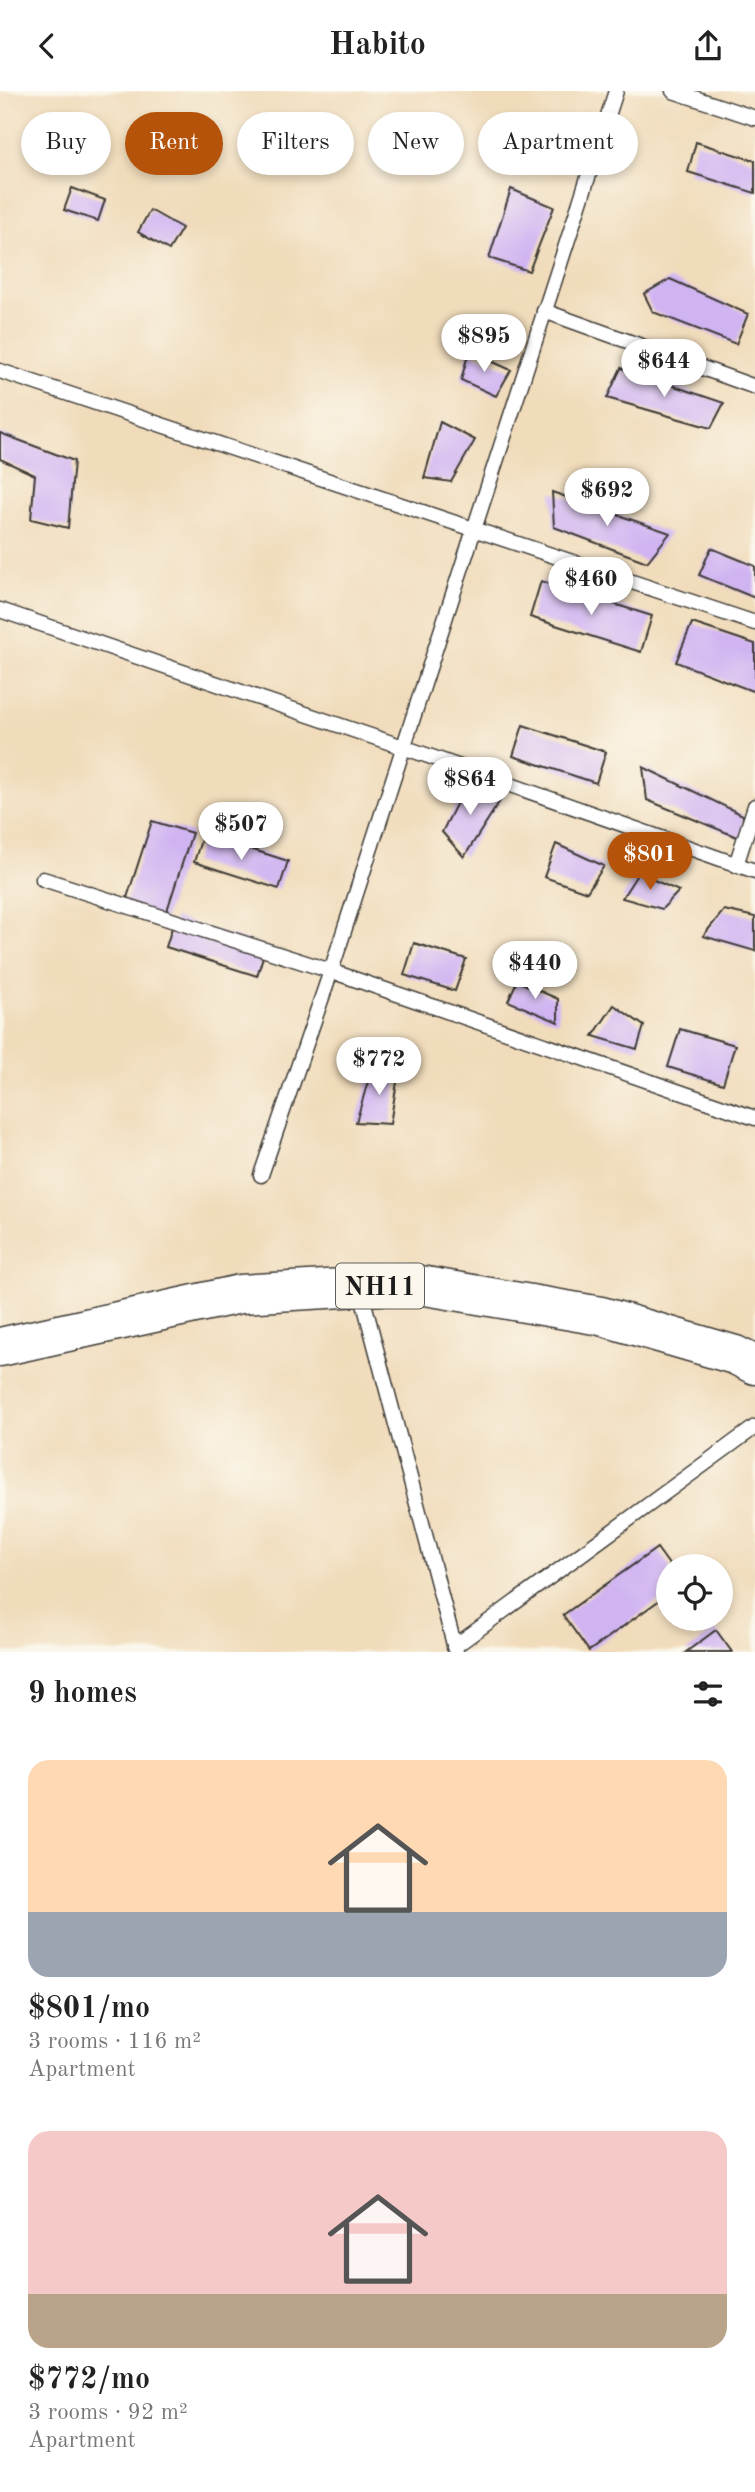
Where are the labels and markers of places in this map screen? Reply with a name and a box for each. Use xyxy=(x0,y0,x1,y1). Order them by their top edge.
pin: $895 xyxy=(443,315,525,374)
pin: $644 xyxy=(623,339,705,399)
pin: $692 xyxy=(566,469,648,528)
pin: $460 xyxy=(550,557,632,617)
pin: $864 xyxy=(429,757,511,817)
pin: $507 xyxy=(200,803,282,862)
pin: $801 xyxy=(609,833,691,892)
pin: $440 xyxy=(494,941,576,1001)
pin: $772 xyxy=(338,1037,420,1097)

